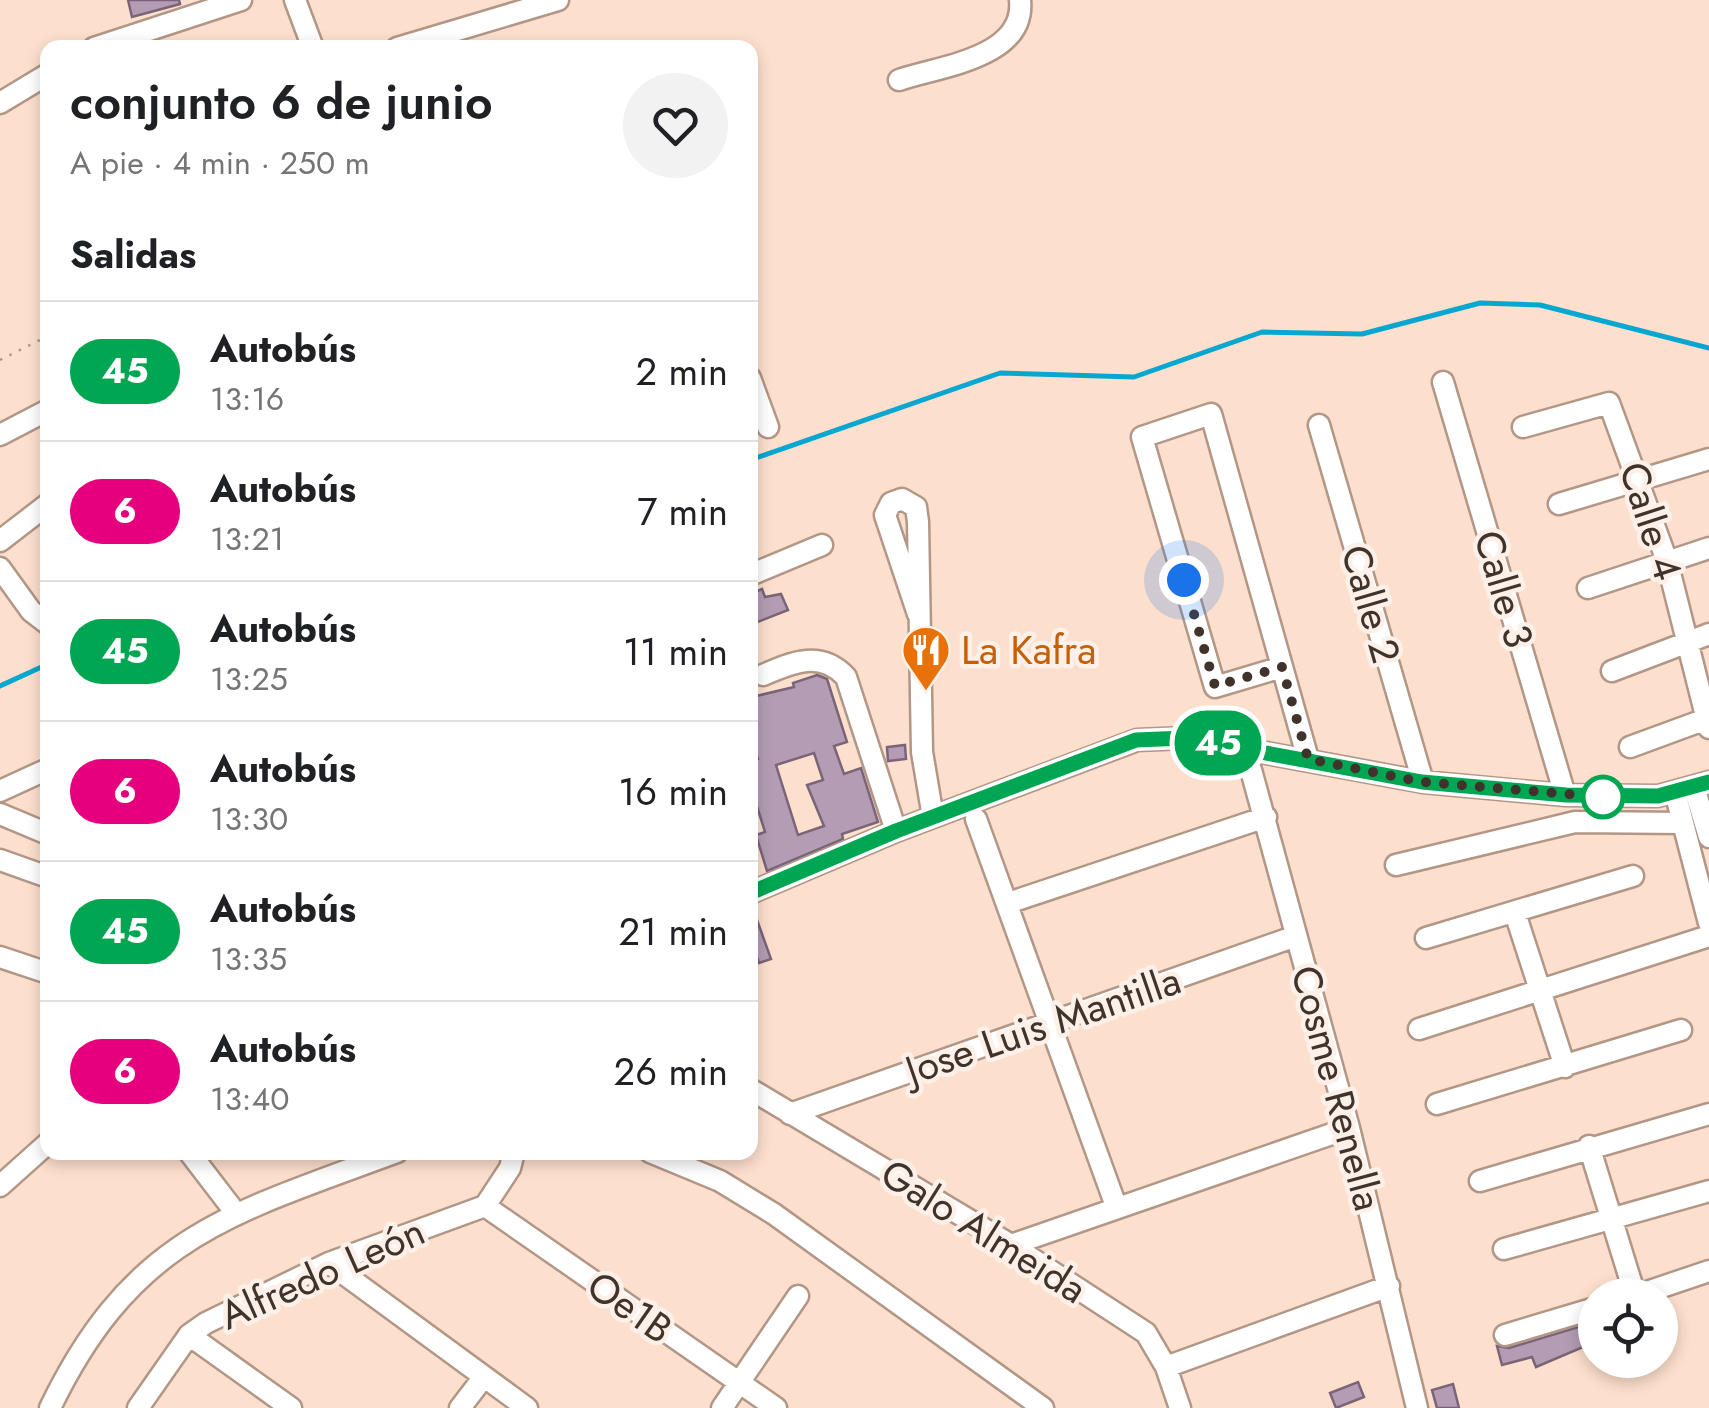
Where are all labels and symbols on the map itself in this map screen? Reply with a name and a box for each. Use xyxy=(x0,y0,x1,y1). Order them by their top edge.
street label: Calle 4 xyxy=(1605,455,1697,587)
street label: Calle 3 xyxy=(1460,524,1548,654)
street label: Calle 2 xyxy=(1327,538,1415,670)
your location xyxy=(1159,555,1209,605)
place label: La Kafra xyxy=(961,621,1096,679)
restaurant icon: La Kafra xyxy=(900,624,952,692)
line badge: 45 xyxy=(1173,710,1263,776)
unlabelled marker xyxy=(1582,776,1624,818)
street label: Jose Luis Mantilla xyxy=(893,951,1188,1101)
street label: Cosme Renella xyxy=(1276,959,1398,1217)
street label: Galo Almeida xyxy=(870,1145,1098,1317)
street label: Alfredo León xyxy=(210,1202,434,1344)
street label: Oe1B xyxy=(575,1257,685,1357)

